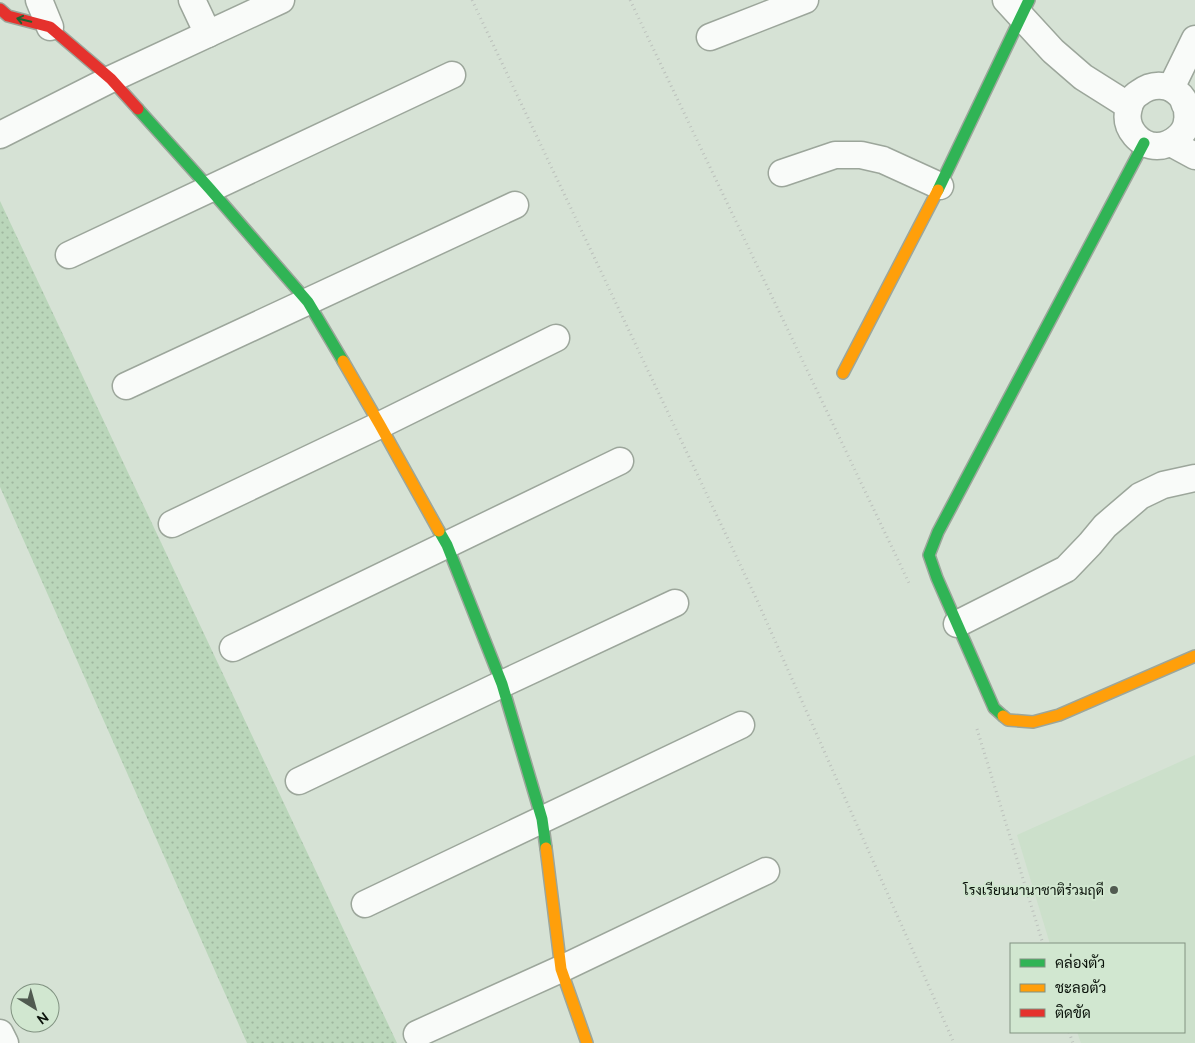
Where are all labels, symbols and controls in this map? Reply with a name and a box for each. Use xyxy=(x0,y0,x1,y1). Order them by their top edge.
one-way arrow xyxy=(16,15,32,24)
place label: โรงเรียนนานาชาติร่วมฤดี xyxy=(962,881,1104,899)
marker: โรงเรียนนานาชาติร่วมฤดี xyxy=(1108,884,1120,896)
legend xyxy=(1010,943,1185,1033)
text: คล่องตัว xyxy=(1055,953,1105,971)
text: ชะลอตัว xyxy=(1055,979,1106,996)
north arrow xyxy=(10,983,60,1033)
text: ติดขัด xyxy=(1055,1004,1091,1021)
text: N xyxy=(34,1009,52,1028)

